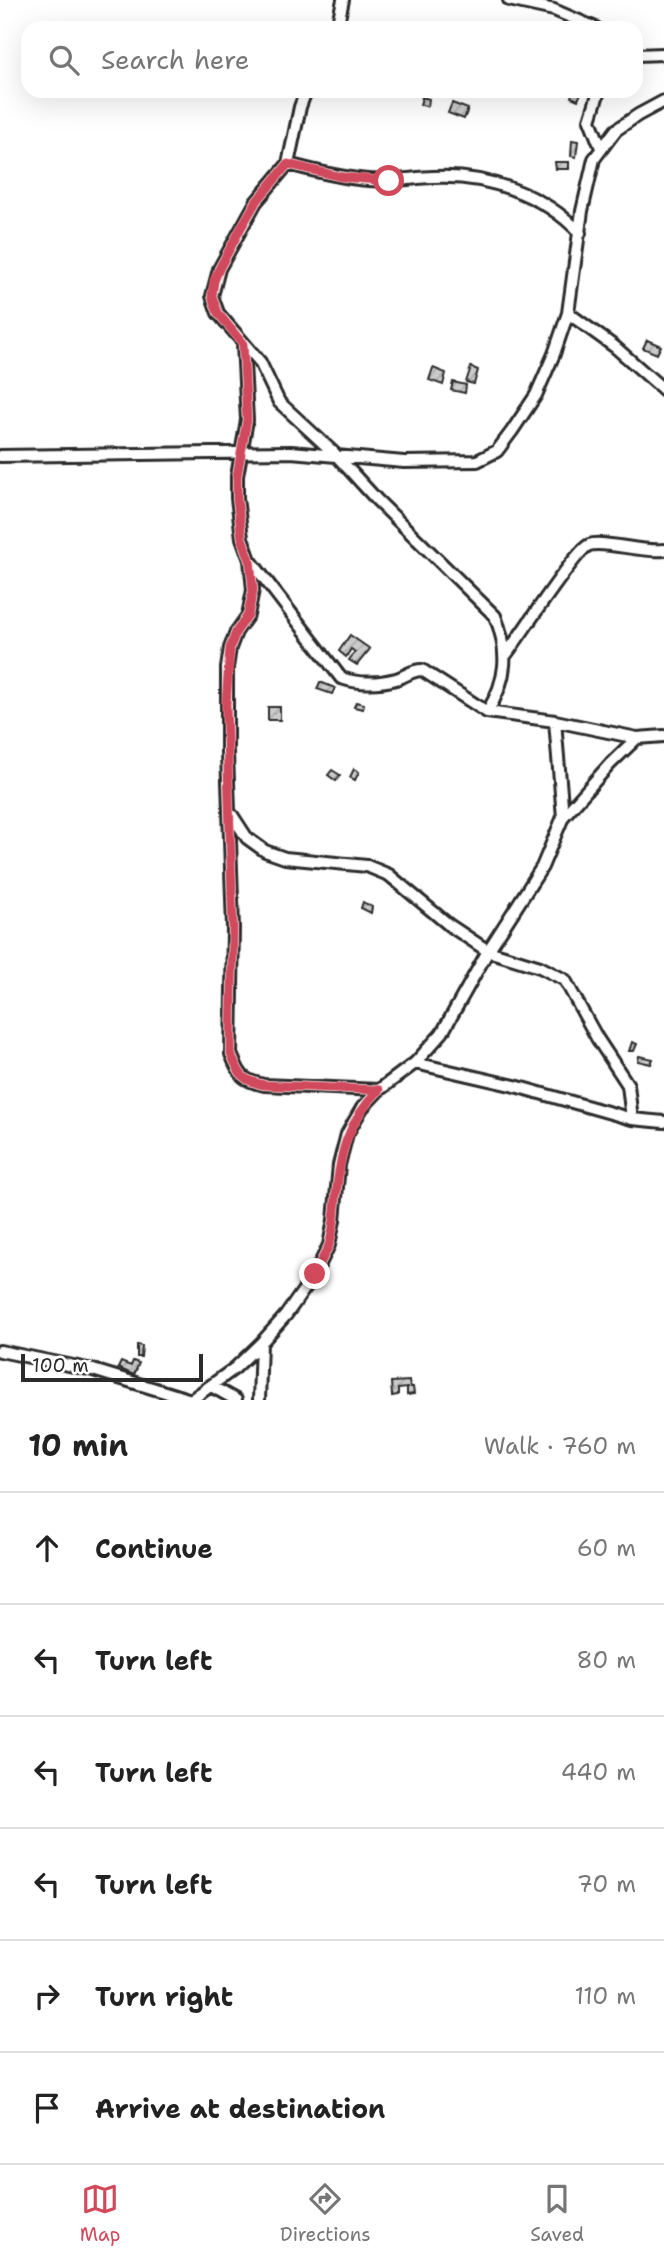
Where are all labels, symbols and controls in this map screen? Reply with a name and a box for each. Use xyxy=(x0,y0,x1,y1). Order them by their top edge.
search box xyxy=(21,21,643,98)
icon: search xyxy=(45,41,83,79)
text: Search here xyxy=(101,42,250,77)
route start xyxy=(373,165,404,196)
route end xyxy=(299,1258,330,1289)
scale bar xyxy=(21,1351,203,1383)
text: 100 m xyxy=(32,1353,89,1378)
text: 10 min xyxy=(28,1425,128,1466)
text: Walk · 760 m xyxy=(484,1431,636,1461)
icon: ahead xyxy=(28,1529,66,1567)
text: Continue xyxy=(95,1531,213,1566)
text: 60 m xyxy=(577,1533,636,1563)
icon: left xyxy=(28,1641,66,1679)
text: Turn left xyxy=(95,1643,212,1678)
text: 80 m xyxy=(577,1645,636,1675)
icon: left xyxy=(28,1753,66,1791)
text: Turn left xyxy=(95,1755,212,1790)
text: 440 m xyxy=(561,1757,636,1787)
icon: left xyxy=(28,1865,66,1903)
text: Turn left xyxy=(95,1867,212,1902)
text: 70 m xyxy=(577,1869,636,1899)
icon: right xyxy=(28,1977,66,2015)
text: Turn right xyxy=(95,1979,233,2014)
text: 110 m xyxy=(574,1981,636,2011)
icon: arrive xyxy=(28,2089,66,2127)
text: Arrive at destination xyxy=(95,2091,385,2126)
tab: Map xyxy=(80,2180,120,2247)
tab: Directions xyxy=(280,2180,371,2247)
tab: Saved xyxy=(530,2180,584,2247)

